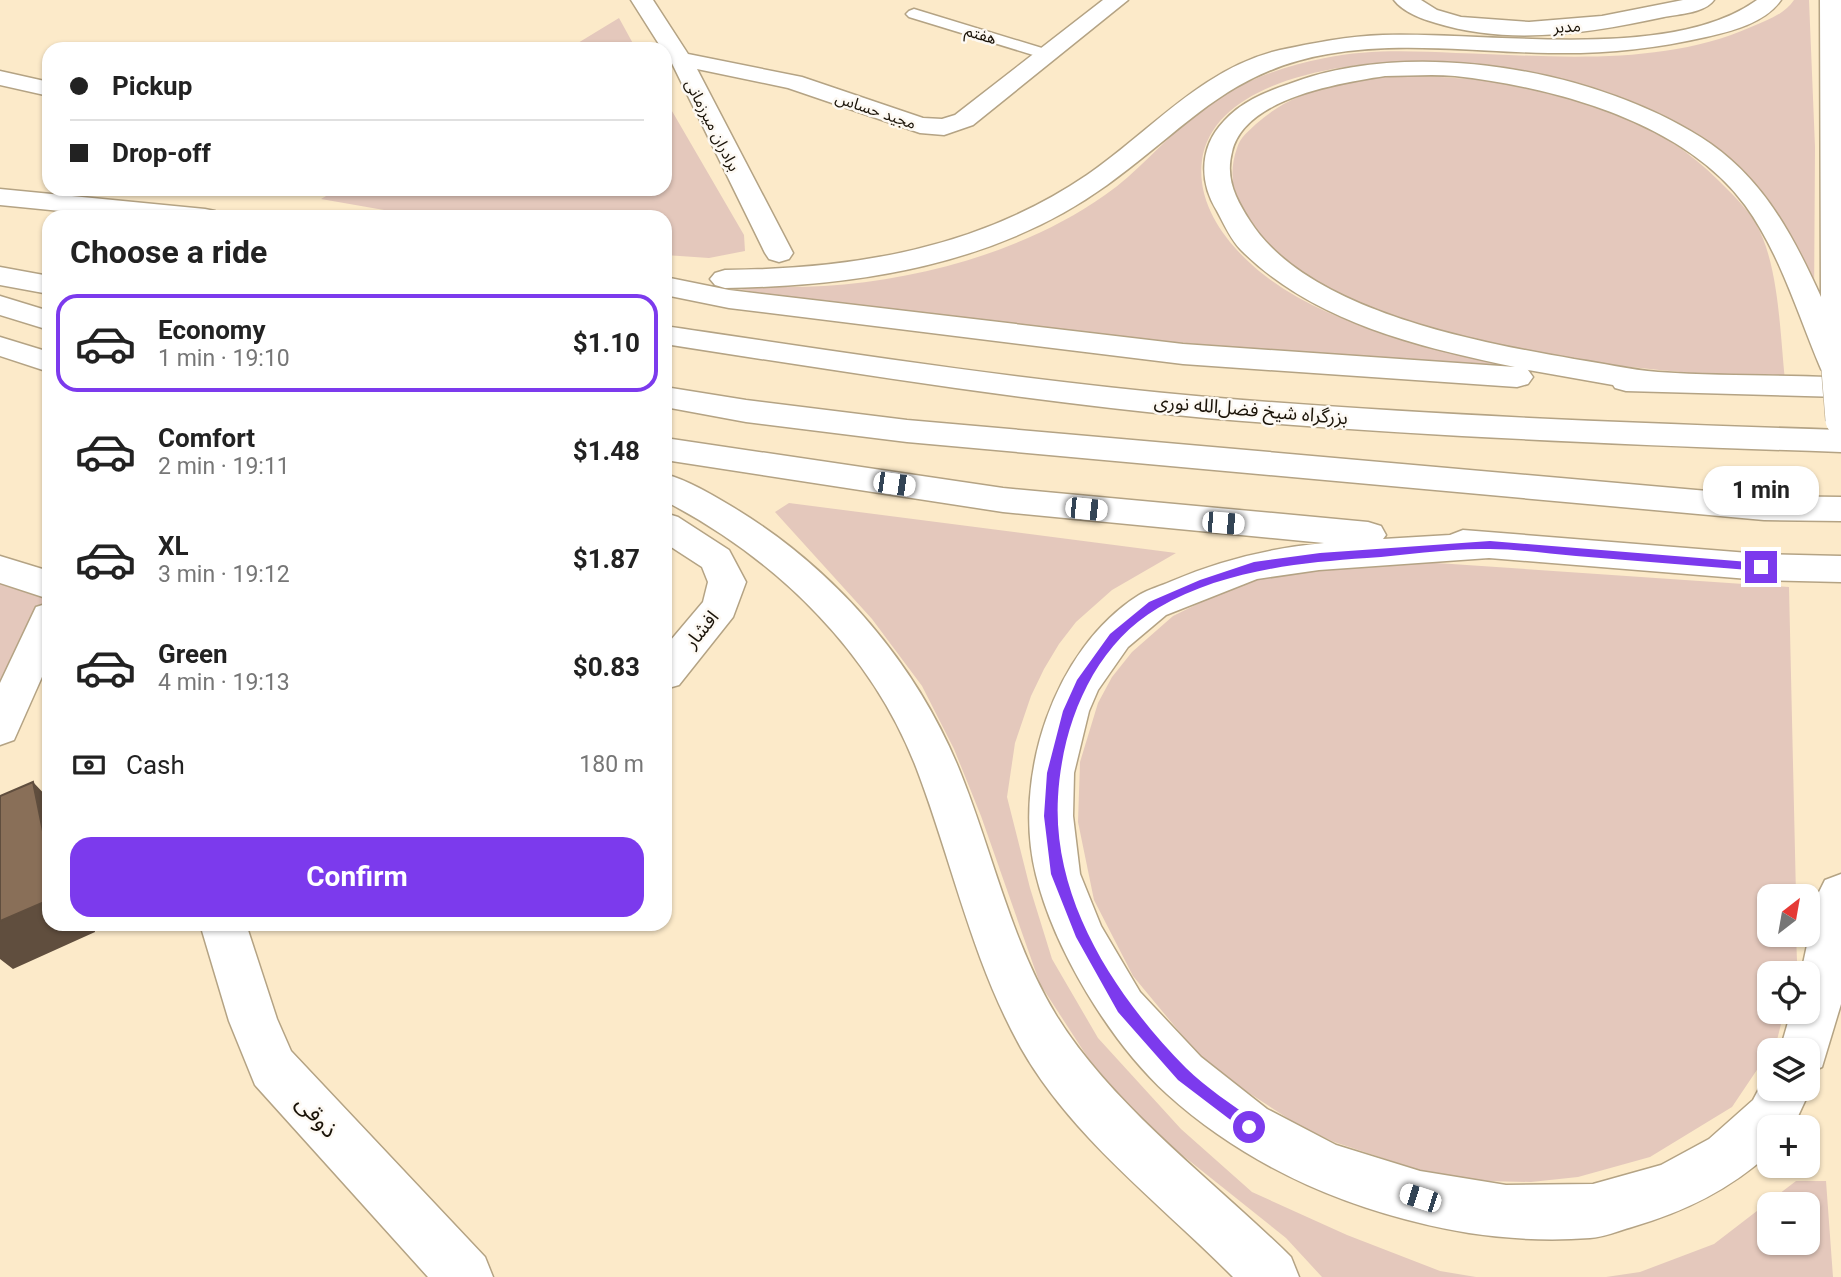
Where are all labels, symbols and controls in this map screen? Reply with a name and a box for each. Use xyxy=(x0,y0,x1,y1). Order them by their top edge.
street label: مدبر xyxy=(1552,16,1581,37)
street label: هفتم xyxy=(962,21,999,51)
text: Pickup xyxy=(112,71,192,101)
street label: برادران میرزمانی xyxy=(681,76,744,175)
street label: مجید حساس xyxy=(833,88,919,133)
text: Drop-off xyxy=(112,138,211,168)
text: Choose a ride xyxy=(70,233,267,271)
icon: car xyxy=(74,312,137,375)
text: Economy xyxy=(158,315,265,345)
text: $1.10 xyxy=(573,328,640,358)
text: 1 min · 19:10 xyxy=(158,345,290,372)
street label: بزرگراه شیخ فضل‌الله نوری xyxy=(1153,390,1349,432)
icon: car xyxy=(74,420,137,483)
text: Comfort xyxy=(158,423,255,453)
text: $1.48 xyxy=(573,436,640,466)
text: 2 min · 19:11 xyxy=(158,453,290,480)
callout: 1 min xyxy=(1703,466,1819,514)
car xyxy=(872,471,917,497)
text: 1 min xyxy=(1732,477,1790,504)
car xyxy=(1065,496,1108,522)
car xyxy=(1202,511,1245,535)
icon: car xyxy=(74,528,137,591)
text: XL xyxy=(158,531,189,561)
text: $1.87 xyxy=(573,544,640,574)
route end xyxy=(1745,551,1777,583)
text: 3 min · 19:12 xyxy=(158,561,290,588)
street label: افشار xyxy=(679,606,723,654)
icon: car xyxy=(74,636,137,699)
text: Green xyxy=(158,639,228,669)
text: $0.83 xyxy=(573,652,640,682)
text: 4 min · 19:13 xyxy=(158,669,290,696)
icon: cash xyxy=(70,746,108,784)
text: Cash xyxy=(126,750,185,780)
text: 180 m xyxy=(579,751,644,778)
button: Confirm xyxy=(70,837,644,917)
north arrow xyxy=(1757,884,1820,947)
map controls xyxy=(1757,884,1820,1255)
button: locate xyxy=(1757,961,1820,1024)
button: layers xyxy=(1757,1038,1820,1101)
street label: ذوقی xyxy=(290,1089,343,1143)
route start xyxy=(1233,1111,1265,1143)
button: + xyxy=(1757,1115,1820,1178)
car xyxy=(1397,1182,1444,1214)
button: − xyxy=(1757,1192,1820,1255)

